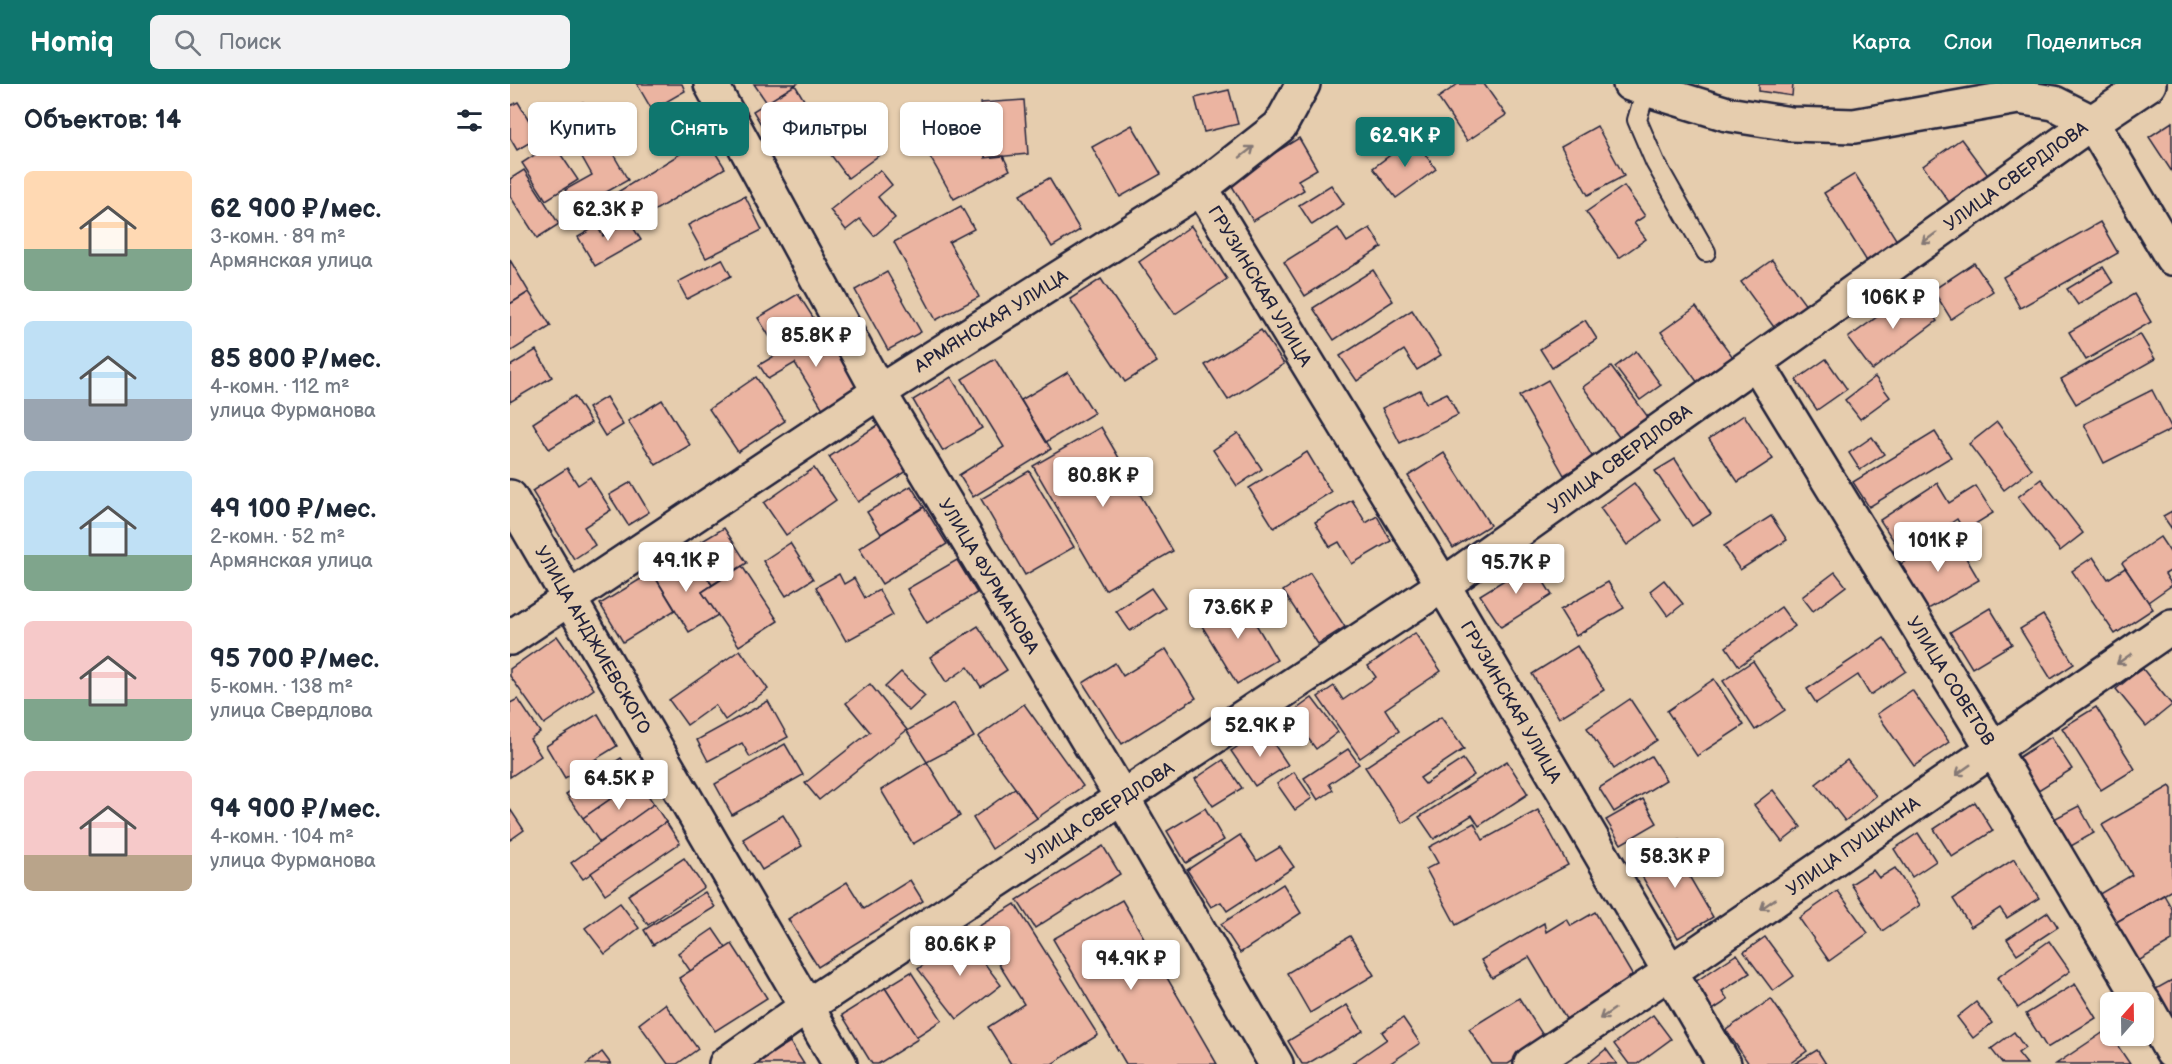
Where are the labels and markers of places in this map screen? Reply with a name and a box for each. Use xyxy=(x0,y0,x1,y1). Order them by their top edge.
pin: 62.9K ₽ xyxy=(1350,117,1460,168)
pin: 62.3K ₽ xyxy=(553,191,663,242)
pin: 106K ₽ xyxy=(1844,279,1942,330)
pin: 85.8K ₽ xyxy=(761,317,871,368)
pin: 80.8K ₽ xyxy=(1048,457,1158,508)
pin: 101K ₽ xyxy=(1889,522,1987,573)
pin: 49.1K ₽ xyxy=(631,542,741,593)
pin: 95.7K ₽ xyxy=(1461,544,1571,595)
pin: 73.6K ₽ xyxy=(1183,589,1293,640)
pin: 52.9K ₽ xyxy=(1205,707,1315,758)
pin: 64.5K ₽ xyxy=(564,760,674,811)
pin: 58.3K ₽ xyxy=(1620,838,1730,889)
pin: 80.6K ₽ xyxy=(905,926,1015,977)
pin: 94.9K ₽ xyxy=(1076,940,1186,991)

